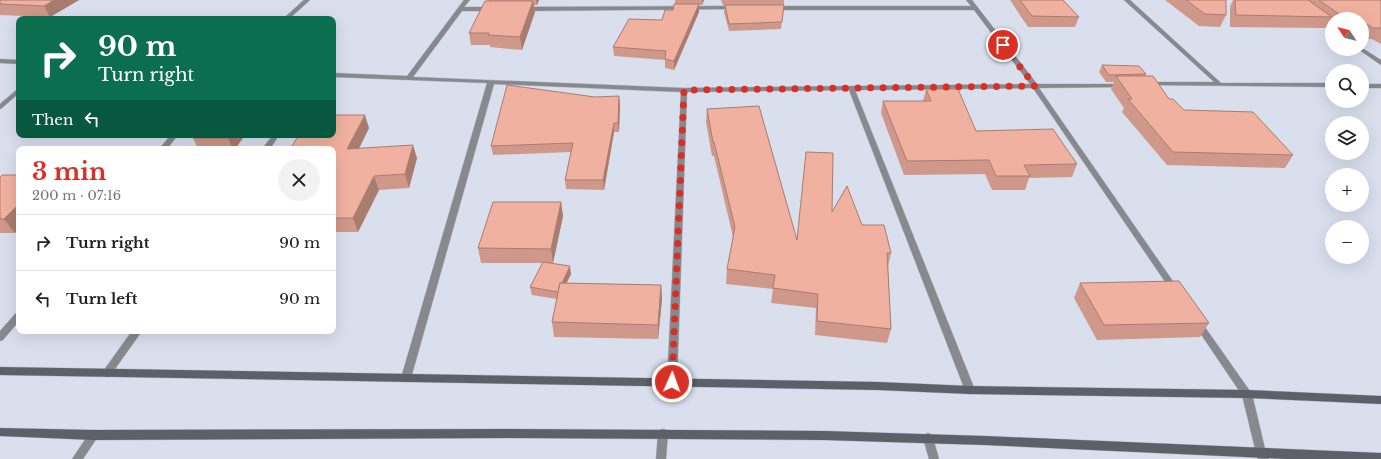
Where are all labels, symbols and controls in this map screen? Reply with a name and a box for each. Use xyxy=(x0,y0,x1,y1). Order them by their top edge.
north arrow xyxy=(1325,12,1369,56)
map controls xyxy=(1325,12,1369,264)
pin xyxy=(986,28,1020,62)
text: 90 m xyxy=(98,29,176,64)
icon: right xyxy=(32,32,84,84)
icon: arrive xyxy=(992,34,1014,56)
text: Turn right xyxy=(98,64,194,86)
button: search xyxy=(1325,64,1369,108)
icon: left xyxy=(81,108,103,130)
text: Then xyxy=(32,110,73,129)
button: layers xyxy=(1325,116,1369,160)
text: 3 min xyxy=(32,157,106,186)
button: close xyxy=(278,159,320,201)
button: + xyxy=(1325,168,1369,212)
text: 200 m · 07:16 xyxy=(32,187,121,204)
button: − xyxy=(1325,220,1369,264)
icon: right xyxy=(32,232,54,254)
text: Turn right xyxy=(66,233,149,252)
text: 90 m xyxy=(279,233,320,252)
icon: left xyxy=(32,288,54,310)
text: Turn left xyxy=(66,289,137,308)
text: 90 m xyxy=(279,289,320,308)
position arrow xyxy=(651,361,693,403)

